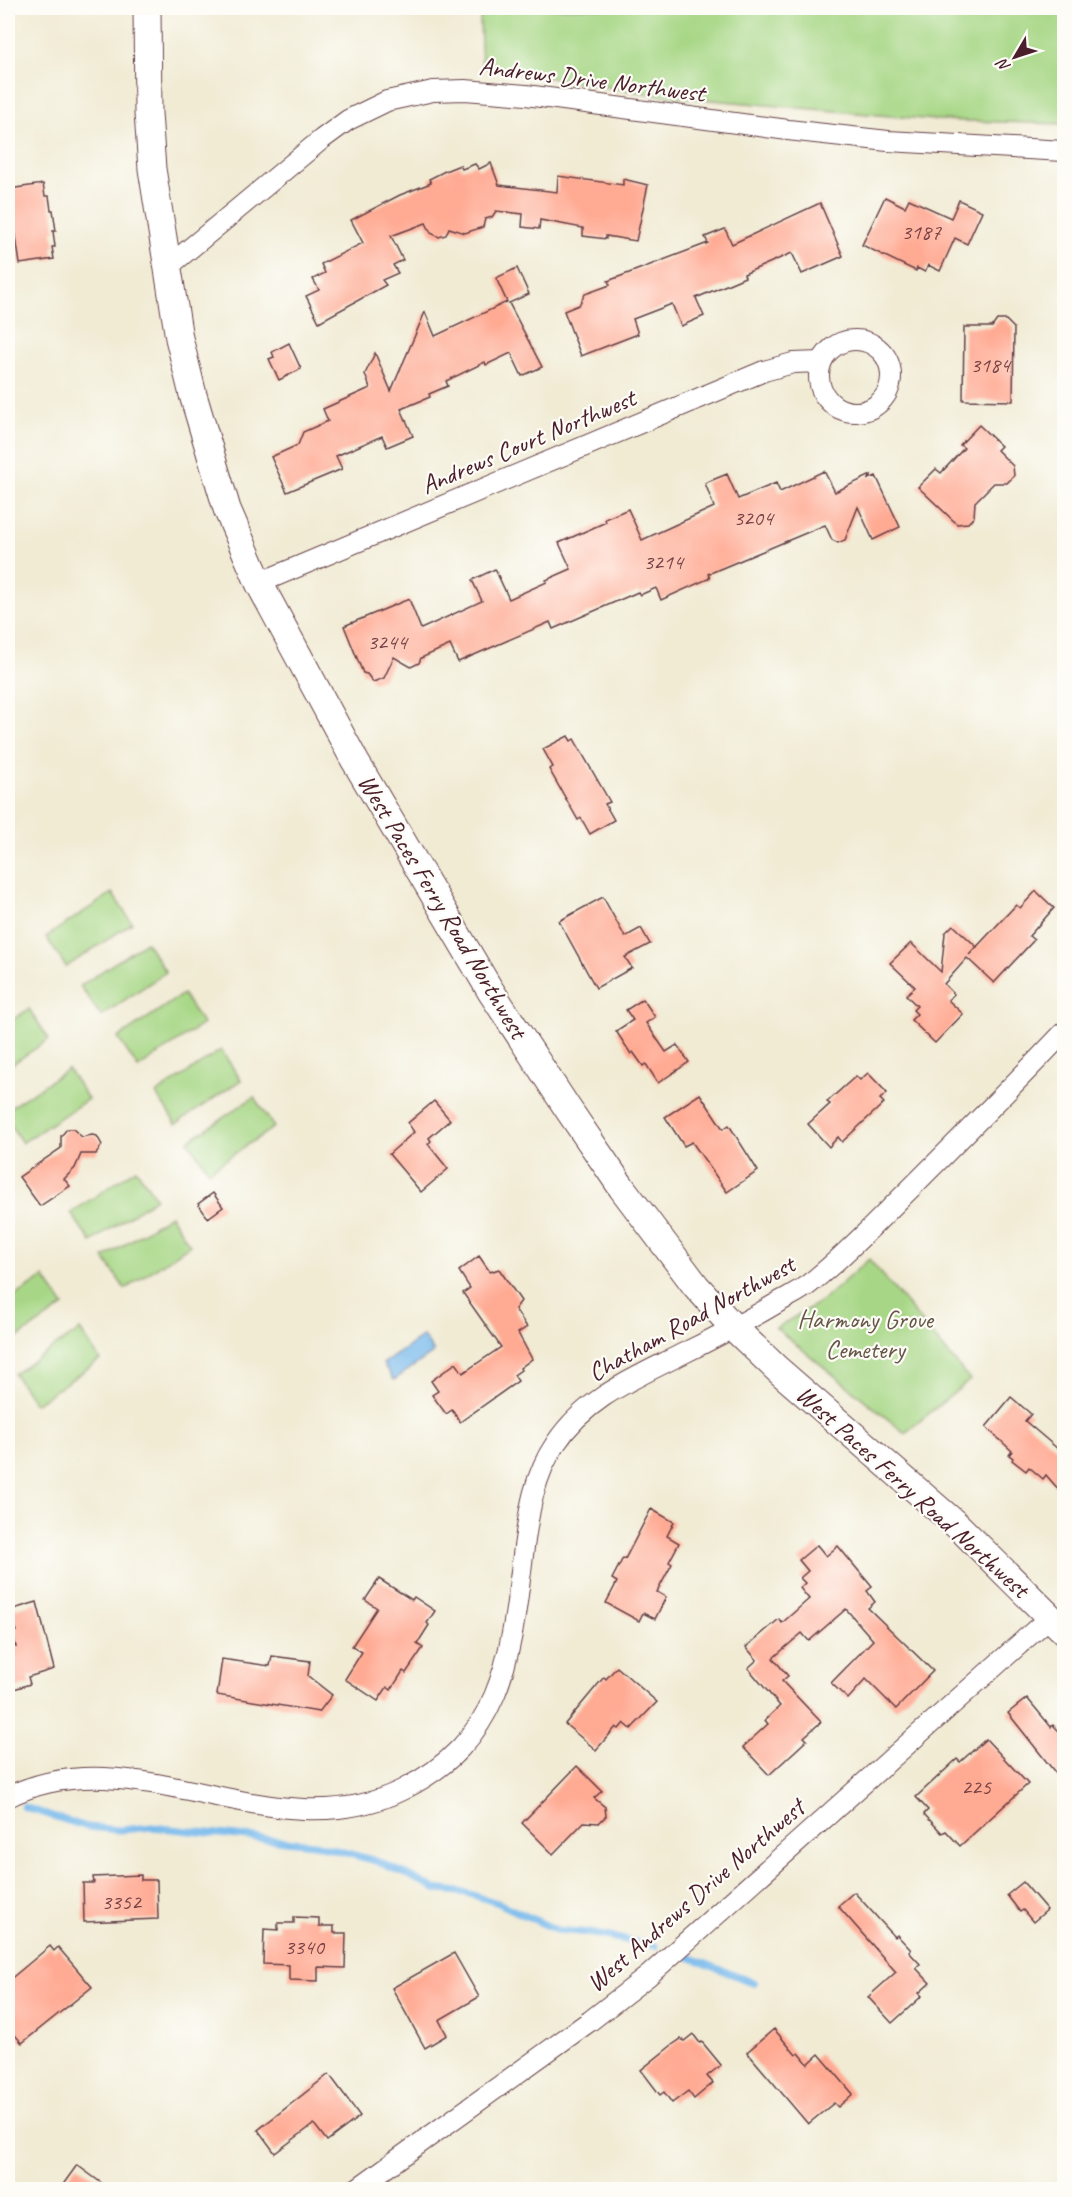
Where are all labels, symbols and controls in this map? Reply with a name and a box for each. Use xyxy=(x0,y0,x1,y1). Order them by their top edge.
north arrow xyxy=(985,27,1045,87)
street label: Andrews Drive Northwest xyxy=(477,49,709,110)
text: N xyxy=(991,53,1015,76)
house number: 3187 xyxy=(901,218,942,246)
house number: 3184 xyxy=(970,351,1012,379)
street label: Andrews Court Northwest xyxy=(416,380,643,502)
house number: 3204 xyxy=(733,504,775,532)
house number: 3214 xyxy=(643,548,685,576)
house number: 3244 xyxy=(367,628,409,656)
street label: West Paces Ferry Road Northwest xyxy=(350,768,536,1047)
street label: Chatham Road Northwest xyxy=(582,1247,802,1389)
park label: Harmony Grove Cemetery xyxy=(797,1303,935,1366)
street label: West Paces Ferry Road Northwest xyxy=(789,1378,1038,1606)
house number: 225 xyxy=(961,1773,992,1801)
street label: West Andrews Drive Northwest xyxy=(580,1789,814,1999)
house number: 3352 xyxy=(101,1888,143,1916)
house number: 3340 xyxy=(284,1933,326,1961)

